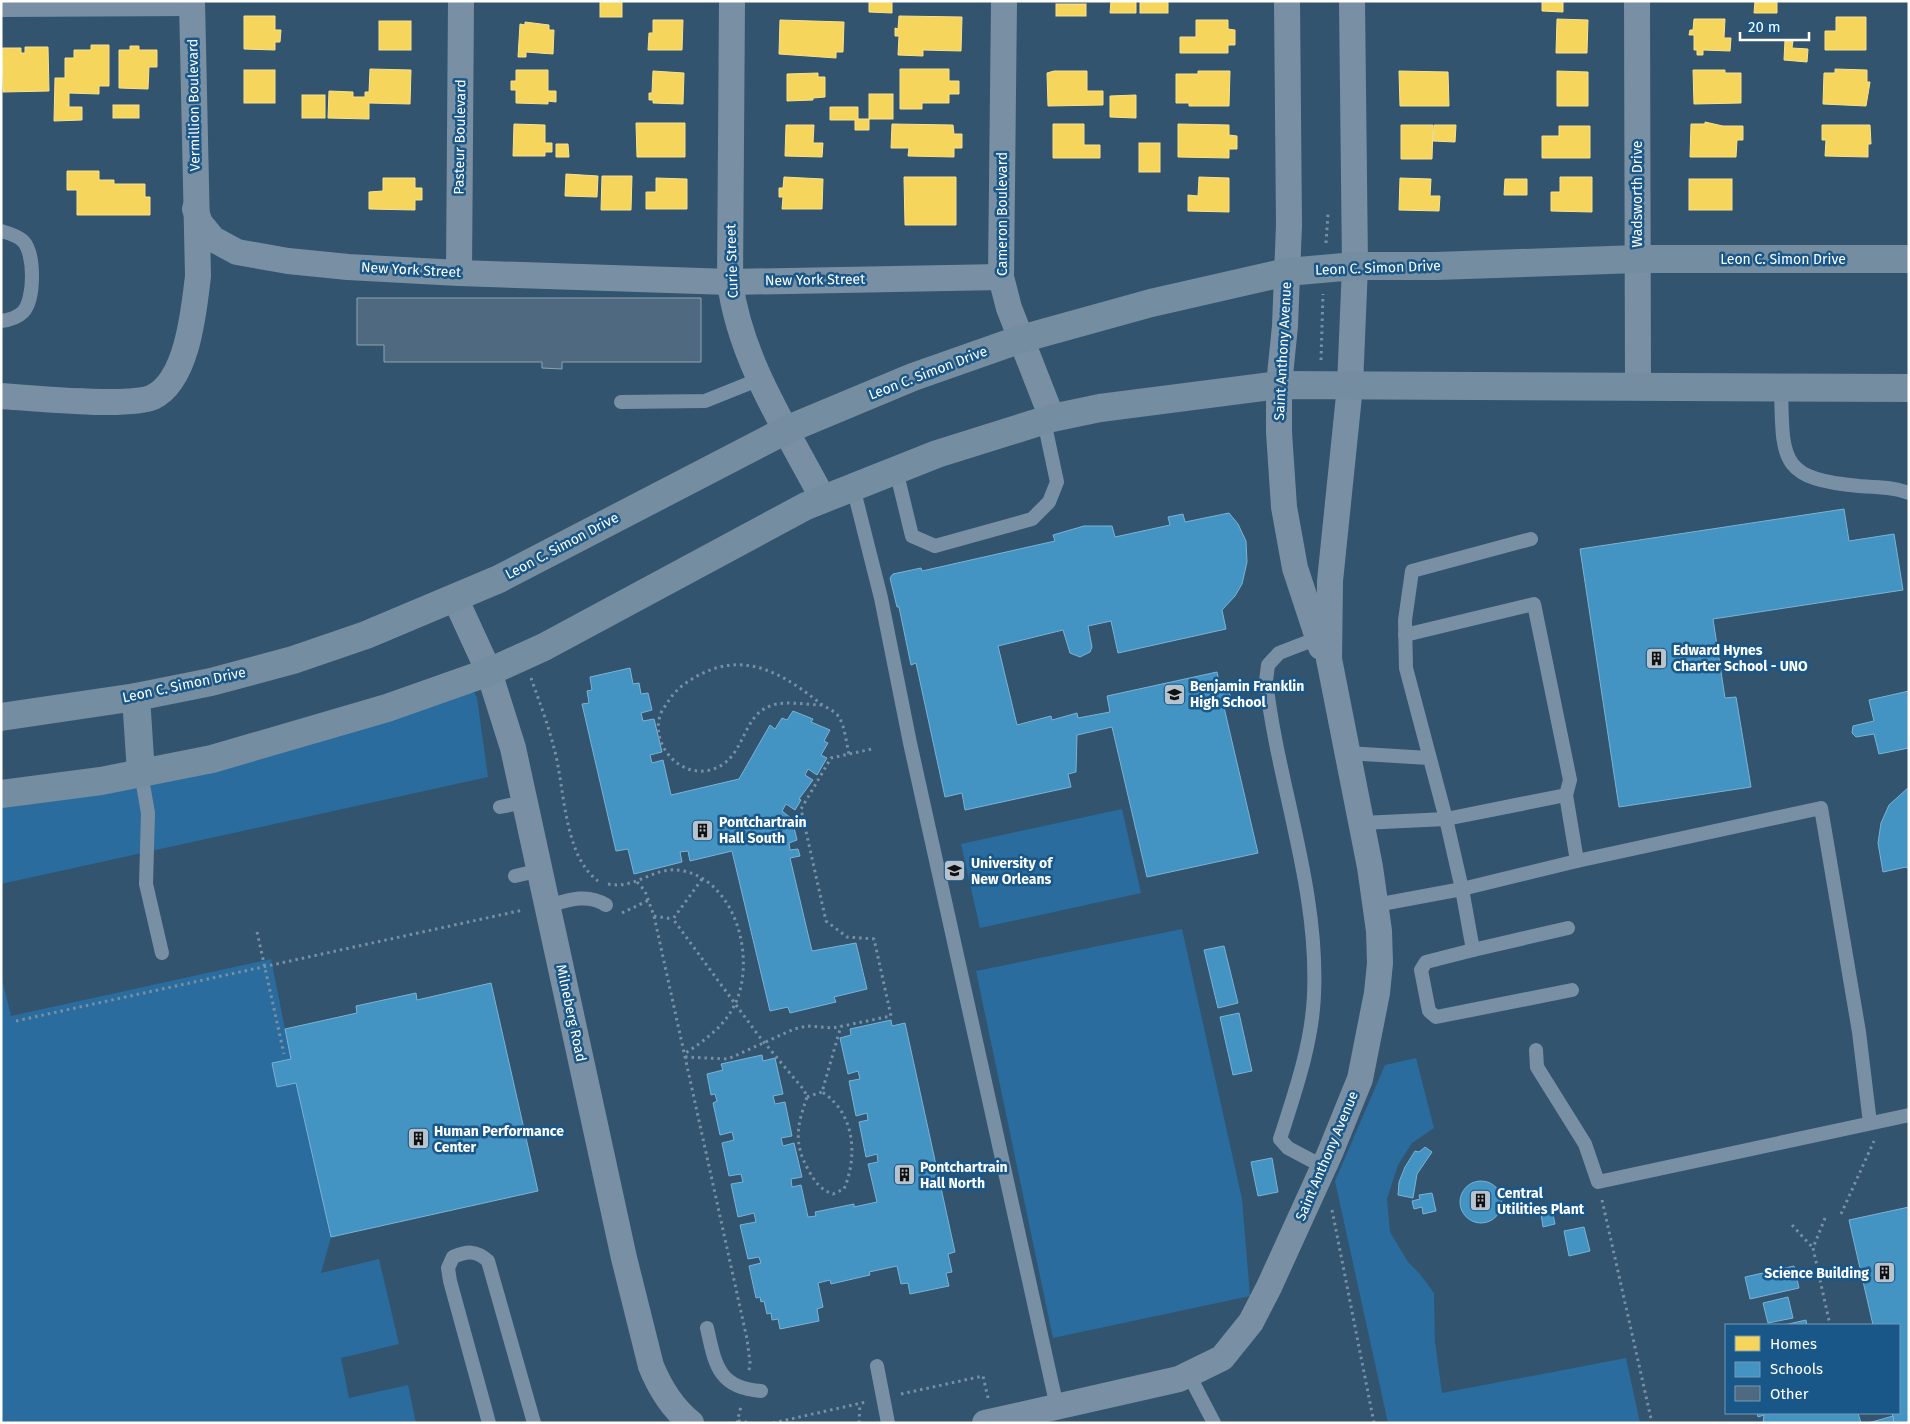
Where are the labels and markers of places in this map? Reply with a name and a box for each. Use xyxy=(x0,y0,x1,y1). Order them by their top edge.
place label: Edward Hynes Charter School - UNO xyxy=(1673,642,1808,675)
building icon: Edward Hynes Charter School - UNO xyxy=(1645,646,1669,670)
place label: Benjamin Franklin High School xyxy=(1190,678,1304,711)
school or university icon: Benjamin Franklin High School xyxy=(1162,682,1186,706)
place label: Pontchartrain Hall South xyxy=(719,814,807,847)
building icon: Pontchartrain Hall South xyxy=(691,818,715,842)
place label: University of New Orleans xyxy=(971,855,1054,888)
school or university icon: University of New Orleans xyxy=(943,859,967,883)
place label: Human Performance Center xyxy=(434,1123,564,1156)
building icon: Human Performance Center xyxy=(406,1127,430,1151)
place label: Pontchartrain Hall North xyxy=(920,1159,1008,1192)
building icon: Pontchartrain Hall North xyxy=(892,1163,916,1187)
place label: Central Utilities Plant xyxy=(1497,1185,1585,1218)
building icon: Central Utilities Plant xyxy=(1469,1189,1493,1213)
building icon: Science Building xyxy=(1873,1261,1897,1285)
place label: Science Building xyxy=(1764,1265,1869,1282)

